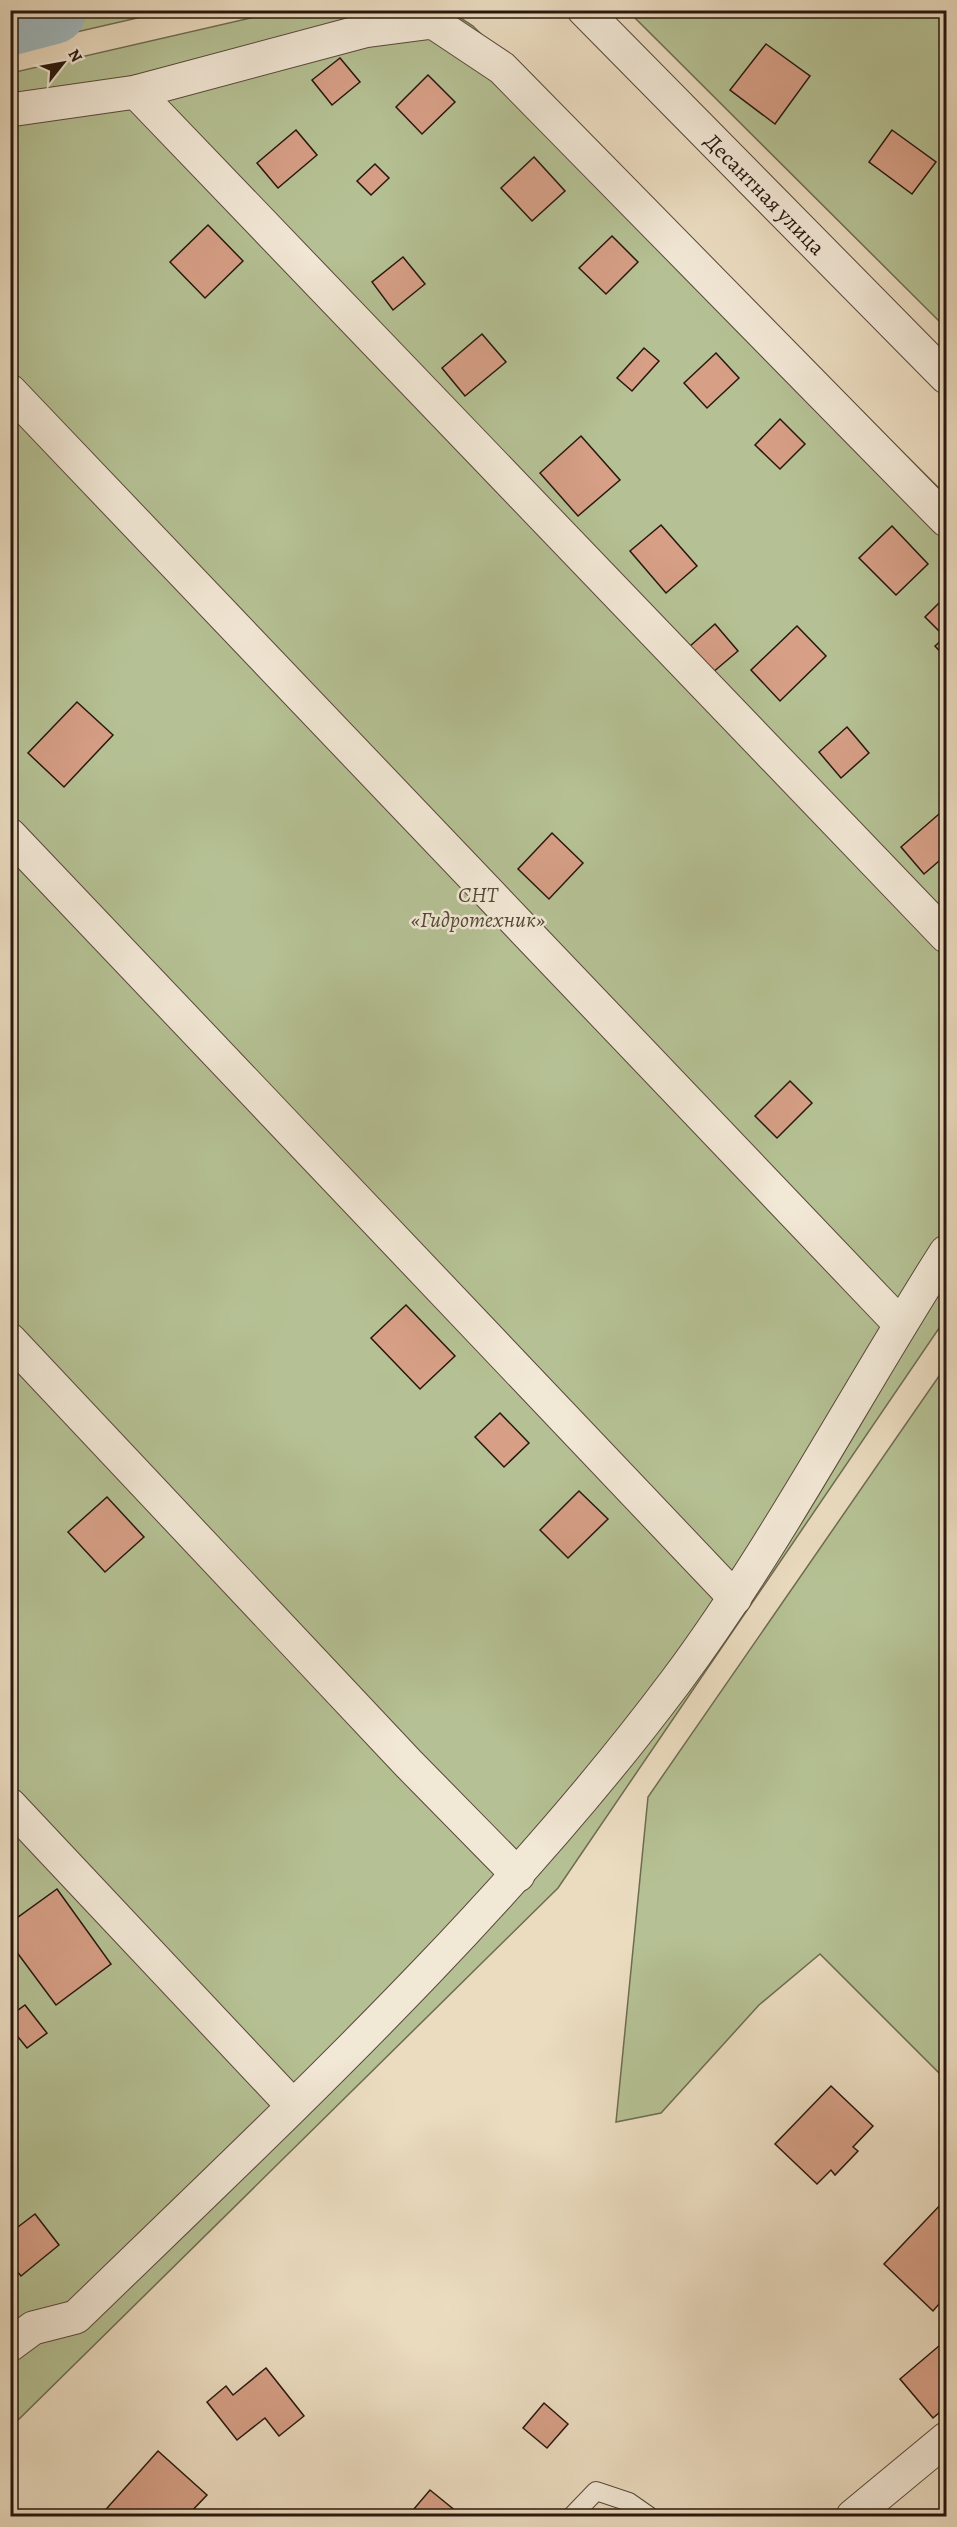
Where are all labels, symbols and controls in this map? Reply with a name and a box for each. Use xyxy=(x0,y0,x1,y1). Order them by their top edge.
north arrow xyxy=(33,33,93,93)
text: N xyxy=(63,45,88,67)
street label: Десантная улица xyxy=(697,127,832,263)
park label: СНТ «Гидротехник» xyxy=(411,880,545,935)

